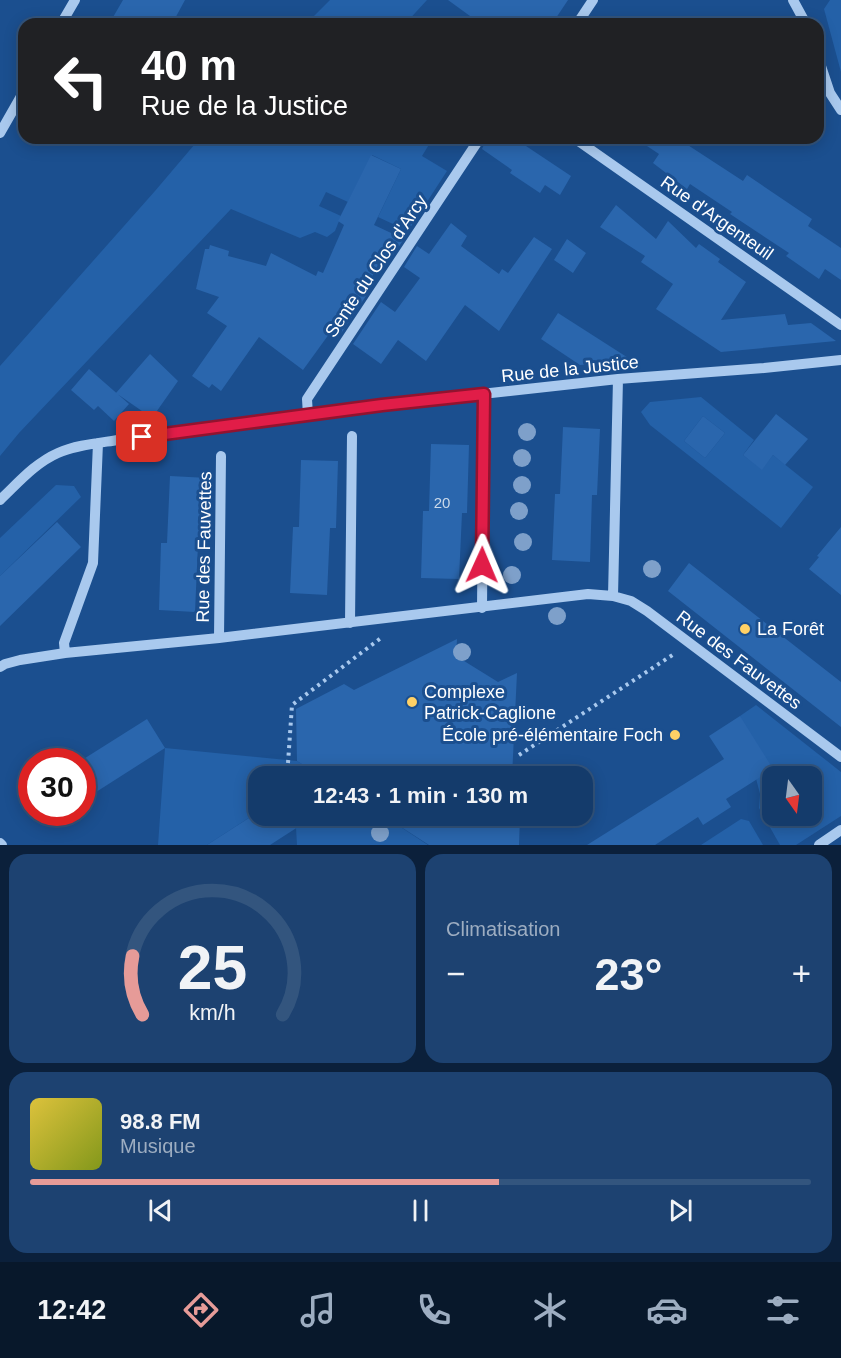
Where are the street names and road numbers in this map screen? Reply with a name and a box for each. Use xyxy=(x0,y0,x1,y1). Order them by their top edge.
street label: Rue d'Argenteuil xyxy=(657,172,777,264)
street label: Sente du Clos d'Arcy xyxy=(321,191,431,341)
street label: Rue de la Justice xyxy=(500,352,640,386)
street label: Rue des Fauvettes xyxy=(193,471,215,623)
street label: Rue des Fauvettes xyxy=(673,607,805,713)

